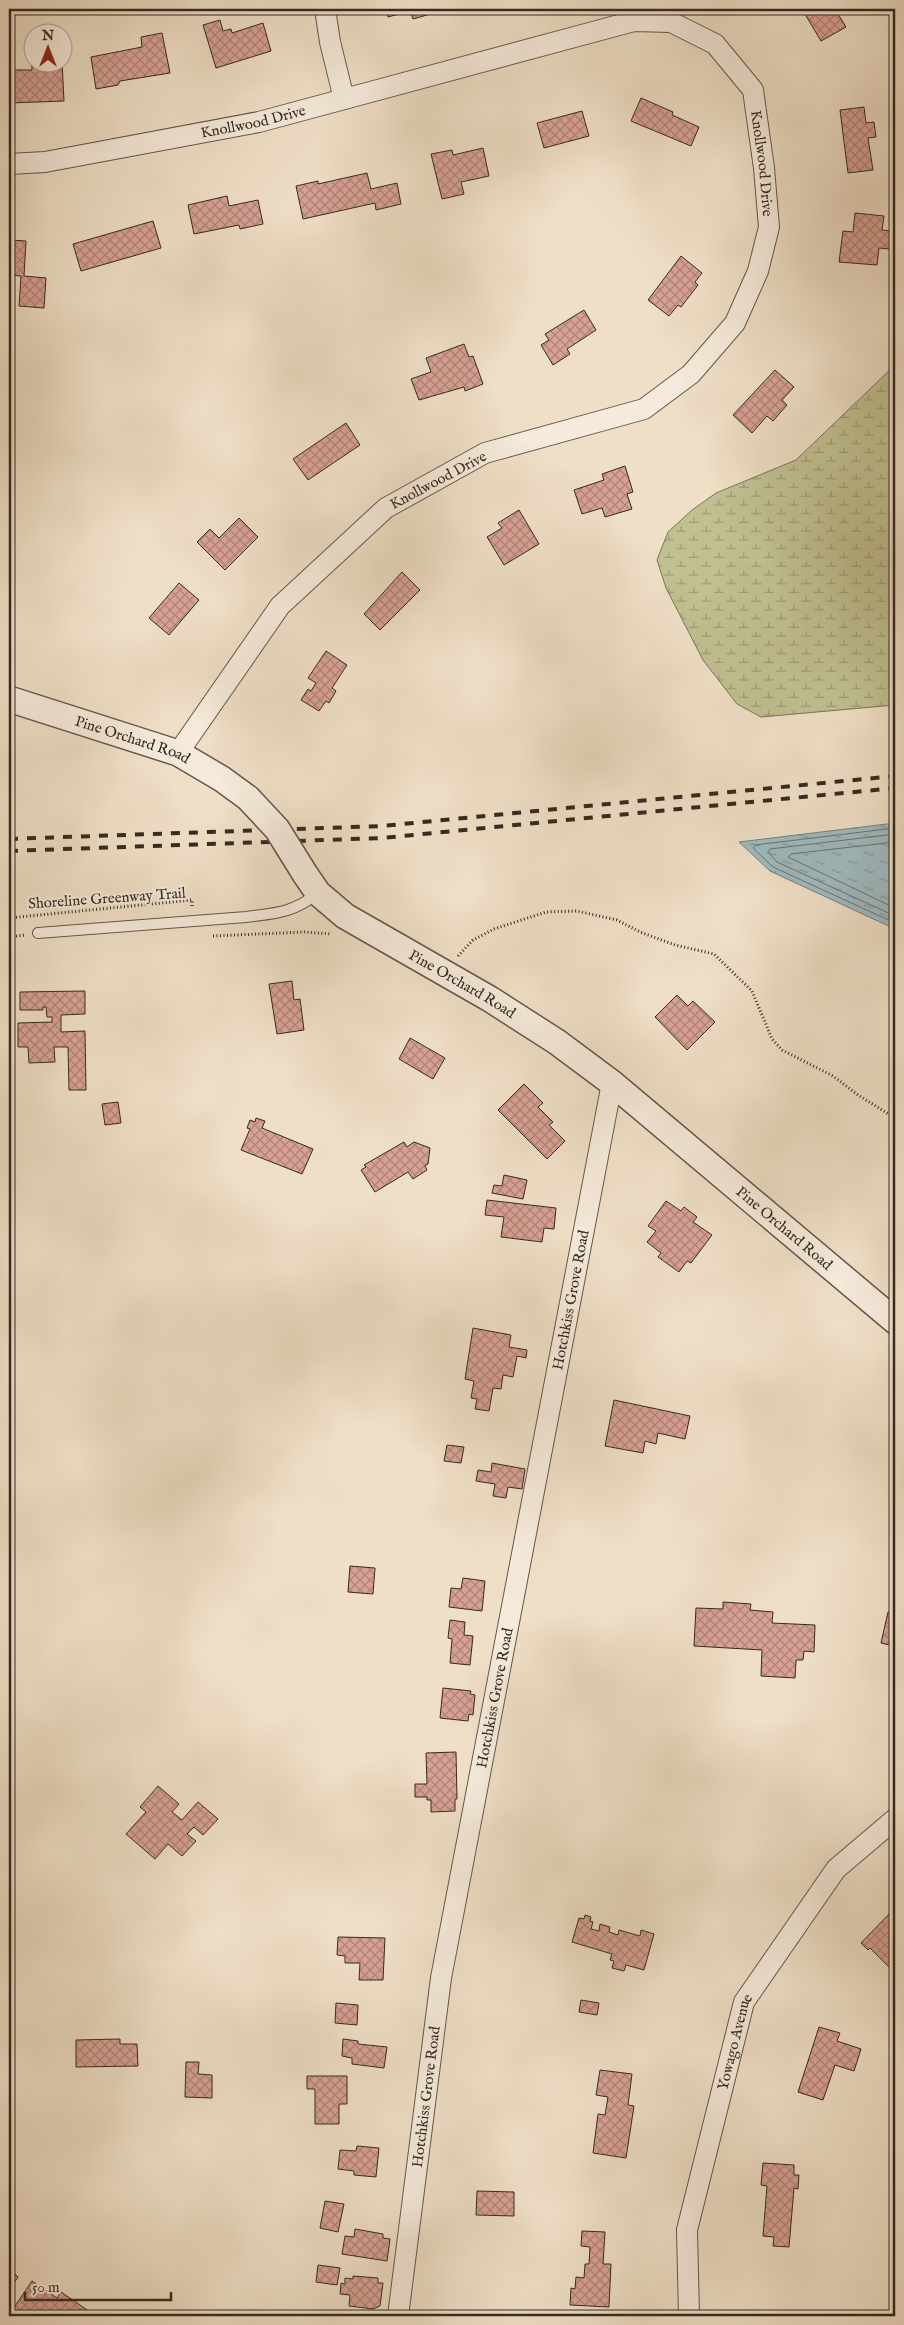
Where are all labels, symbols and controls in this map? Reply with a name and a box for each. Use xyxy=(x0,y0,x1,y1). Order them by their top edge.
north arrow xyxy=(22,22,72,72)
text: N xyxy=(41,27,54,45)
street label: Knollwood Drive xyxy=(199,101,308,143)
street label: Knollwood Drive xyxy=(746,109,777,218)
street label: Knollwood Drive xyxy=(387,447,490,514)
street label: Pine Orchard Road xyxy=(72,712,194,769)
street label: Shoreline Greenway Trail xyxy=(28,883,187,913)
street label: Pine Orchard Road xyxy=(405,946,520,1023)
street label: Pine Orchard Road xyxy=(732,1182,837,1275)
street label: Hotchkiss Grove Road xyxy=(548,1227,594,1372)
street label: Hotchkiss Grove Road xyxy=(472,1625,518,1770)
street label: Yowago Avenue xyxy=(713,1990,757,2092)
street label: Hotchkiss Grove Road xyxy=(408,2024,445,2169)
scale bar xyxy=(25,2270,171,2302)
text: 50 m xyxy=(32,2278,60,2297)

